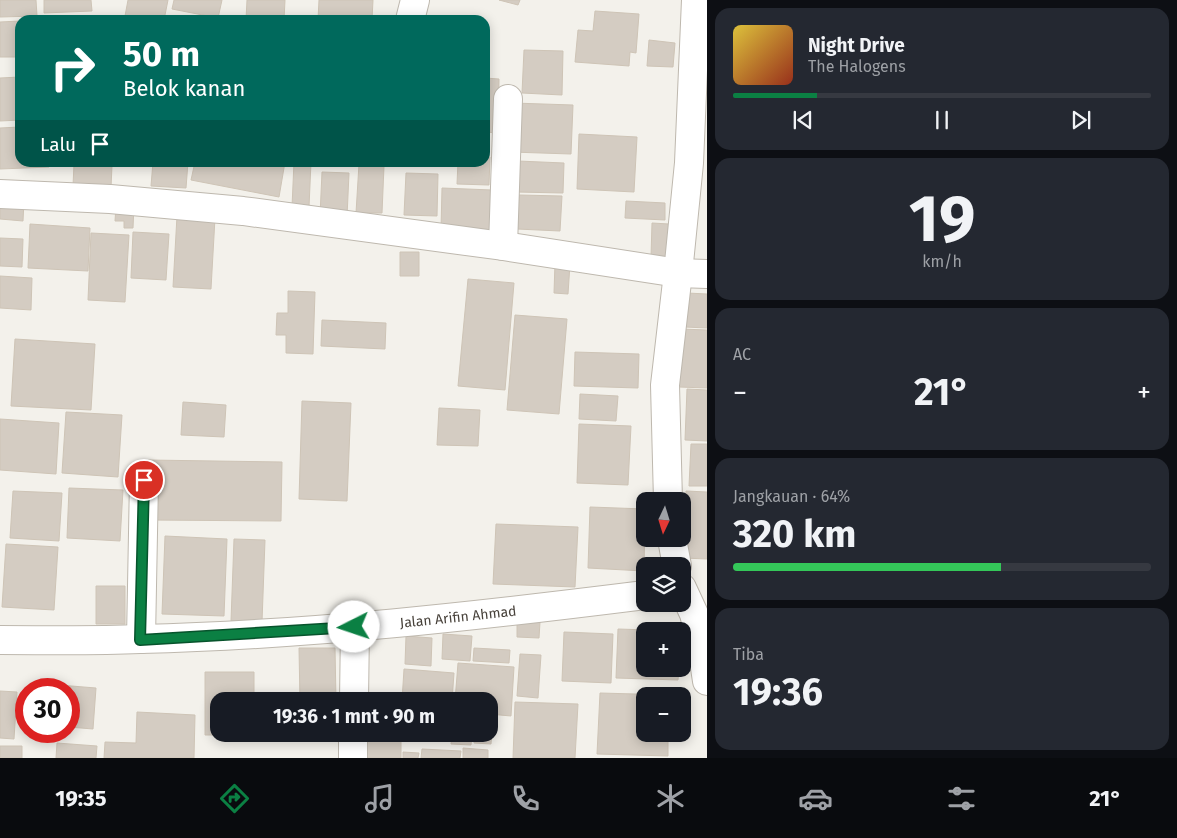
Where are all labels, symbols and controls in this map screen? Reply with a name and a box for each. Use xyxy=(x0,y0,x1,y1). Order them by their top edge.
text: 50 m xyxy=(123,33,200,75)
text: Night Drive xyxy=(808,34,905,57)
icon: right xyxy=(40,35,105,100)
text: The Halogens xyxy=(808,57,906,76)
text: Belok kanan xyxy=(123,75,245,102)
icon: previous xyxy=(789,106,817,134)
icon: pause xyxy=(928,106,956,134)
icon: next xyxy=(1067,106,1095,134)
icon: arrive xyxy=(86,130,114,158)
text: Lalu xyxy=(40,133,76,156)
text: 19 xyxy=(909,180,975,258)
text: km/h xyxy=(922,252,962,271)
text: AC xyxy=(733,345,751,364)
text: 21° xyxy=(914,369,970,415)
text: − xyxy=(733,376,747,409)
text: + xyxy=(1137,376,1151,409)
pin xyxy=(123,459,165,501)
icon: arrive xyxy=(130,466,158,494)
text: Jangkauan · 64% xyxy=(733,487,850,506)
north arrow xyxy=(636,492,691,548)
map controls xyxy=(636,492,691,742)
text: 320 km xyxy=(733,511,856,557)
button: layers xyxy=(636,557,691,612)
position arrow xyxy=(327,600,379,652)
street label: Jalan Arifin Ahmad xyxy=(399,602,517,631)
button: + xyxy=(636,622,691,677)
text: Tiba xyxy=(733,645,764,664)
text: 19:36 xyxy=(733,669,823,715)
speed limit sign: 30 xyxy=(15,678,80,743)
button: − xyxy=(636,687,691,742)
text: 19:36 · 1 mnt · 90 m xyxy=(273,705,435,728)
icon: directions xyxy=(217,781,252,816)
icon: music xyxy=(362,781,397,816)
icon: phone xyxy=(508,781,543,816)
icon: climate xyxy=(653,781,688,816)
icon: car xyxy=(798,781,833,816)
icon: filters xyxy=(944,781,979,816)
text: 19:35 xyxy=(55,785,107,812)
text: 21° xyxy=(1089,785,1122,812)

